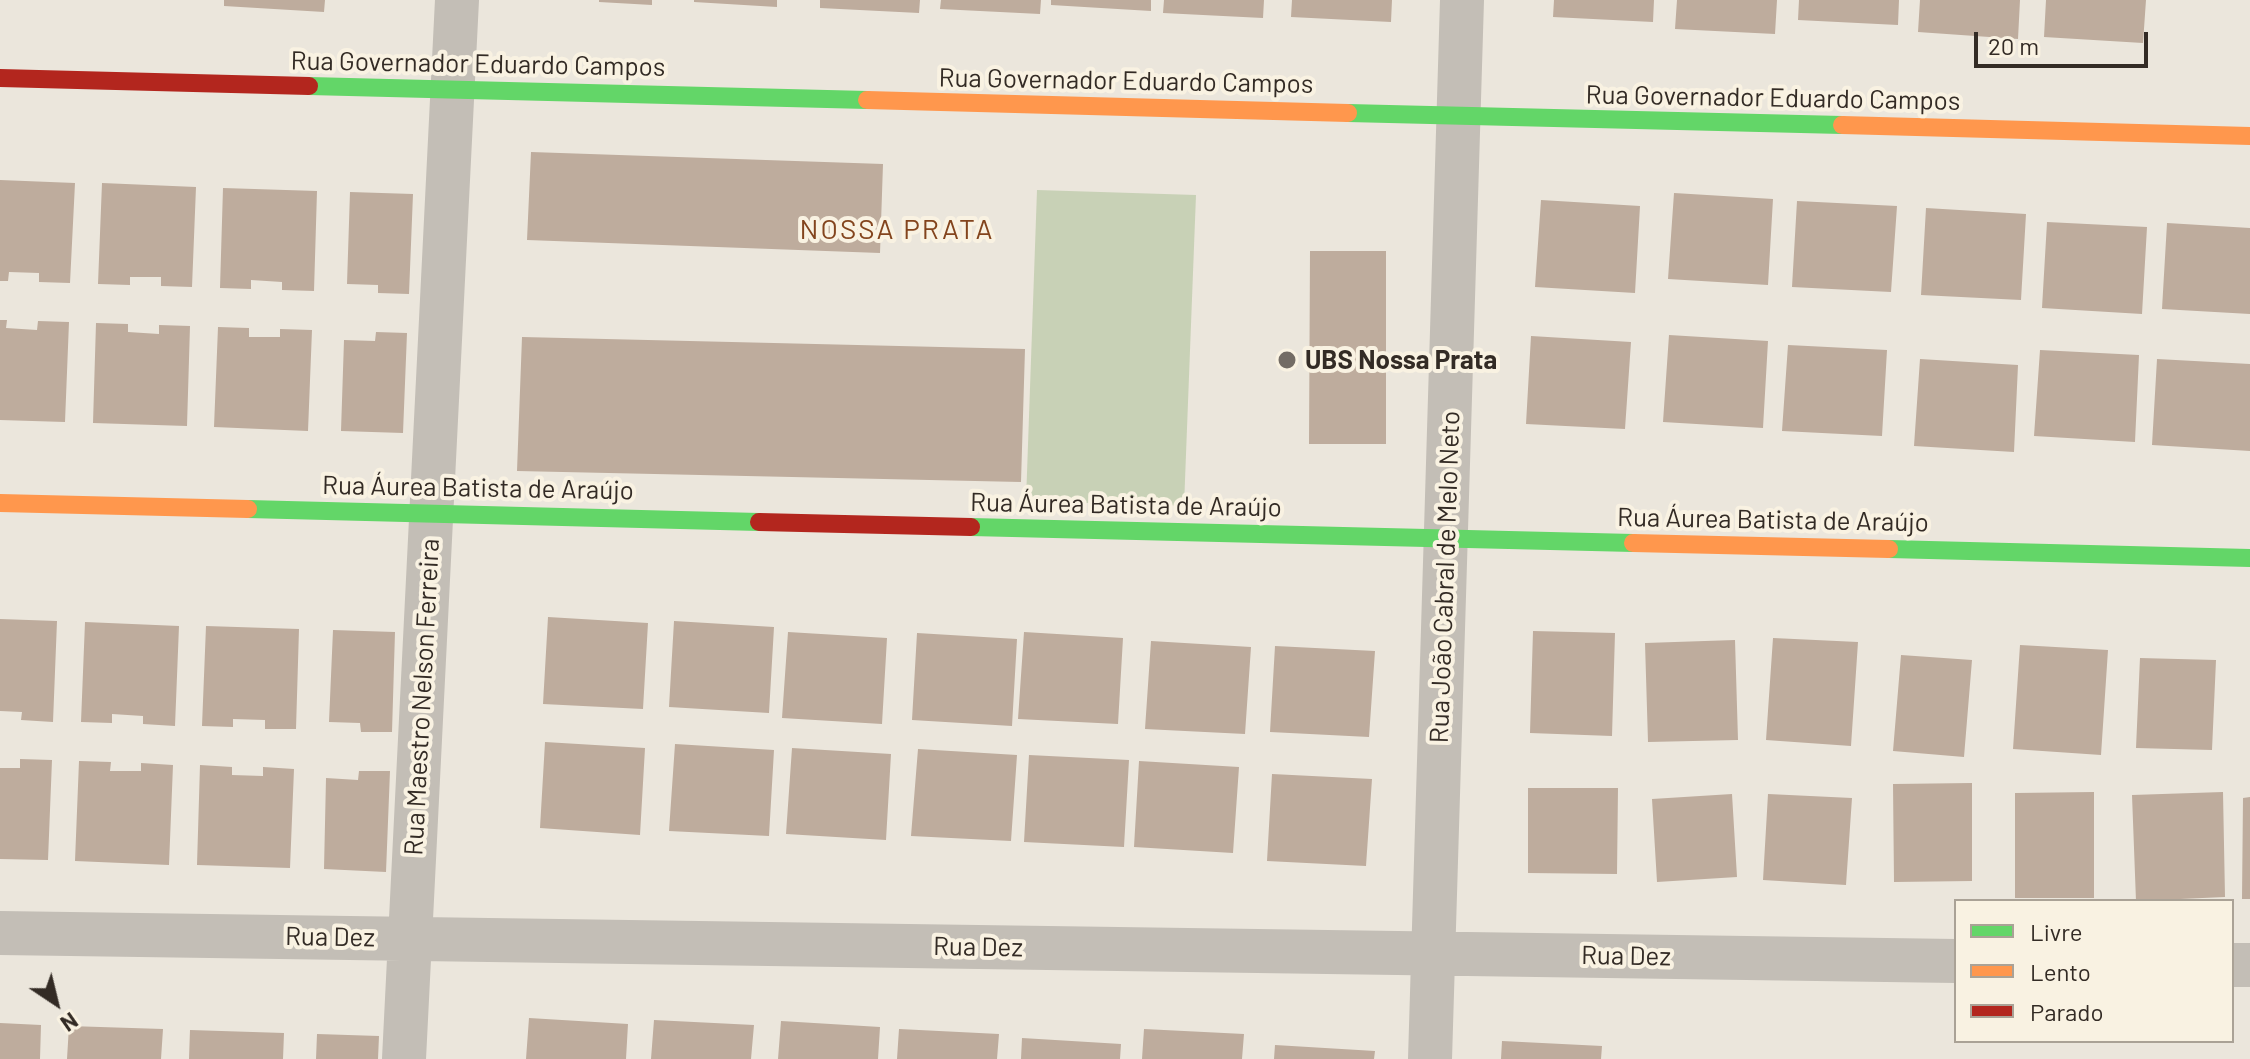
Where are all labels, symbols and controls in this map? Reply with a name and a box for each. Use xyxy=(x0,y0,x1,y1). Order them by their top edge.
scale bar xyxy=(1978,16,2152,66)
text: 20 m xyxy=(1988,31,2039,60)
street label: Rua Governador Eduardo Campos xyxy=(290,45,666,83)
street label: Rua Governador Eduardo Campos xyxy=(938,62,1314,100)
street label: Rua Governador Eduardo Campos xyxy=(1585,79,1961,117)
district label: NOSSA PRATA xyxy=(800,213,994,247)
place label: UBS Nossa Prata xyxy=(1305,344,1497,376)
marker: UBS Nossa Prata xyxy=(1276,349,1298,371)
street label: Rua João Cabral de Melo Neto xyxy=(1424,410,1466,744)
street label: Rua Áurea Batista de Araújo xyxy=(322,470,634,506)
street label: Rua Áurea Batista de Araújo xyxy=(970,487,1282,523)
street label: Rua Áurea Batista de Araújo xyxy=(1617,502,1929,538)
street label: Rua Maestro Nelson Ferreira xyxy=(398,538,446,856)
legend xyxy=(1954,899,2234,1043)
text: Livre xyxy=(2030,917,2083,946)
street label: Rua Dez xyxy=(285,921,375,953)
street label: Rua Dez xyxy=(933,931,1023,963)
street label: Rua Dez xyxy=(1581,940,1671,972)
text: Lento xyxy=(2030,957,2091,986)
north arrow xyxy=(16,963,96,1043)
text: Parado xyxy=(2030,997,2104,1026)
text: N xyxy=(56,1008,83,1038)

